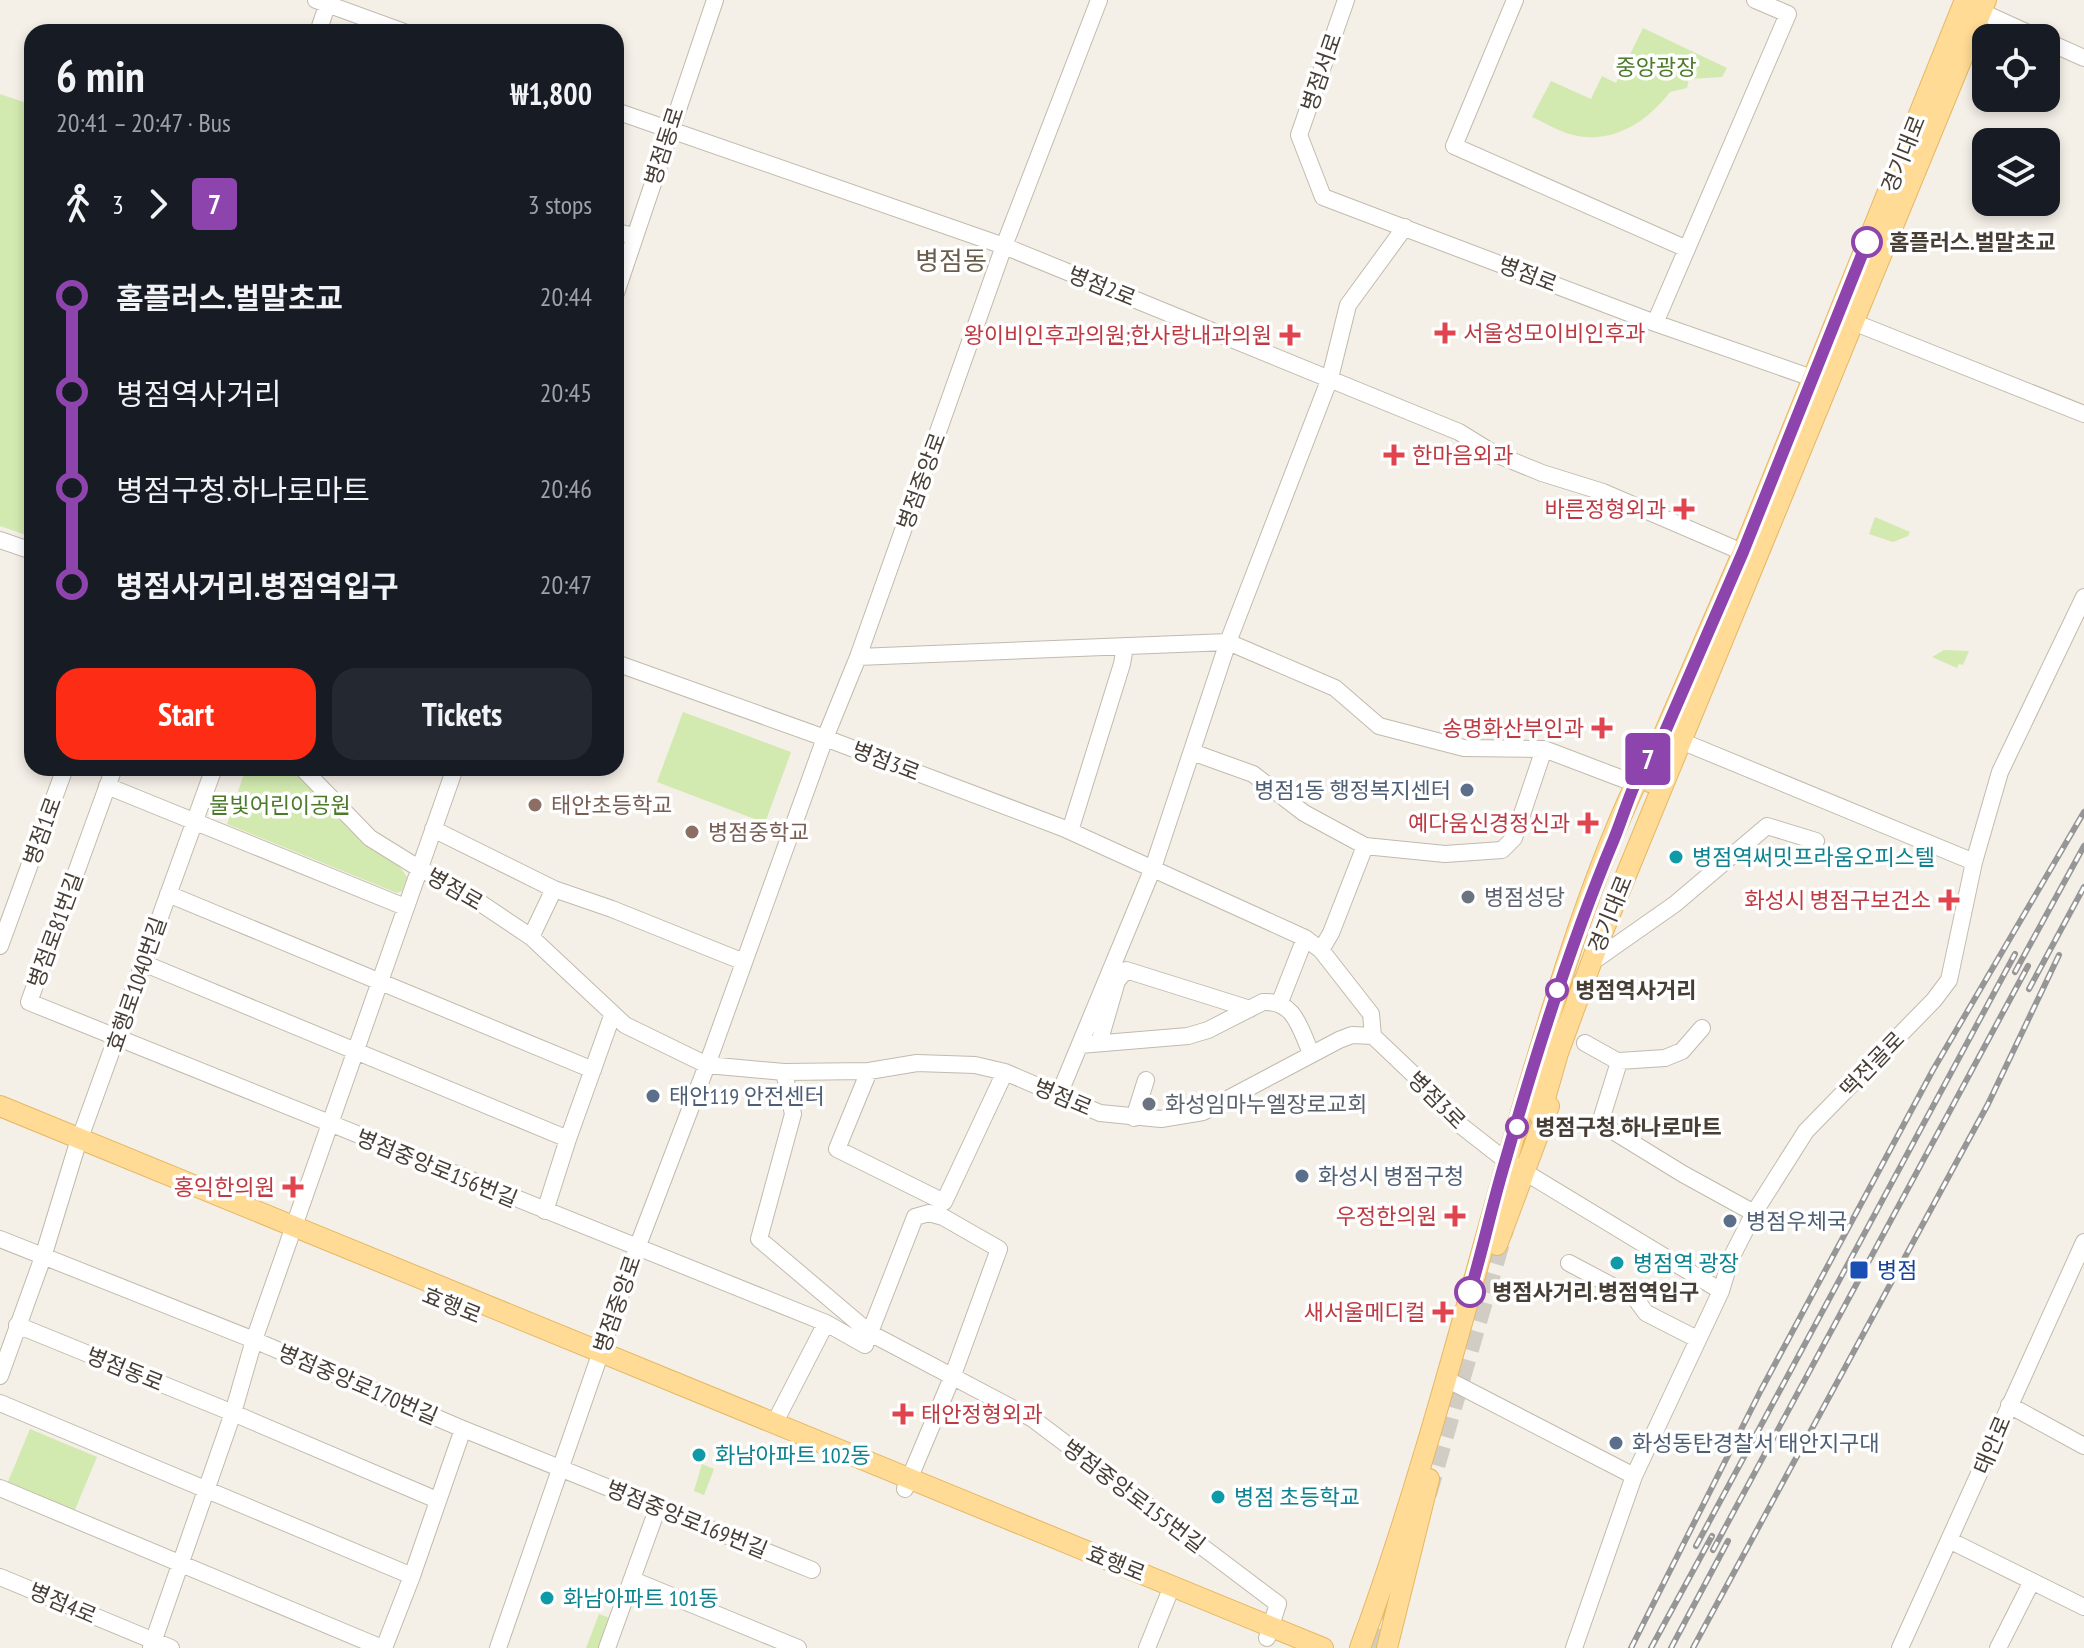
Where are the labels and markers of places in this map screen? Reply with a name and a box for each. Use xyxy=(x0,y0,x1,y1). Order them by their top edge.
marker: 홈플러스.벌말초교 xyxy=(1852,227,1882,257)
place label: 홈플러스.벌말초교 xyxy=(1889,228,2056,256)
place label: 서울성모이비인후과 xyxy=(1463,319,1645,347)
place label: 왕이비인후과의원;한사랑내과의원 xyxy=(964,321,1272,349)
marker: 서울성모이비인후과 xyxy=(1434,322,1456,344)
marker: 왕이비인후과의원;한사랑내과의원 xyxy=(1279,324,1301,346)
place label: 한마음외과 xyxy=(1412,441,1513,469)
marker: 한마음외과 xyxy=(1383,444,1405,466)
place label: 바른정형외과 xyxy=(1545,495,1666,523)
marker: 바른정형외과 xyxy=(1673,498,1695,520)
place label: 송명화산부인과 xyxy=(1442,714,1584,742)
marker: 송명화산부인과 xyxy=(1591,717,1613,739)
place label: 병점1동 행정복지센터 xyxy=(1254,776,1451,804)
marker: 병점1동 행정복지센터 xyxy=(1458,781,1476,799)
place label: 태안초등학교 xyxy=(551,791,672,819)
marker: 태안초등학교 xyxy=(526,796,544,814)
place label: 예다움신경정신과 xyxy=(1408,809,1570,837)
marker: 예다움신경정신과 xyxy=(1577,812,1599,834)
place label: 병점중학교 xyxy=(708,818,809,846)
marker: 병점중학교 xyxy=(683,823,701,841)
place label: 병점역써밋프라움오피스텔 xyxy=(1692,843,1935,871)
marker: 병점역써밋프라움오피스텔 xyxy=(1667,848,1685,866)
place label: 병점성당 xyxy=(1484,883,1565,911)
place label: 화성시 병점구보건소 xyxy=(1744,886,1931,914)
marker: 병점성당 xyxy=(1459,888,1477,906)
marker: 화성시 병점구보건소 xyxy=(1938,889,1960,911)
place label: 병점역사거리 xyxy=(1575,976,1696,1004)
marker: 병점역사거리 xyxy=(1546,979,1568,1001)
place label: 태안119 안전센터 xyxy=(669,1082,825,1110)
marker: 태안119 안전센터 xyxy=(644,1087,662,1105)
place label: 화성임마누엘장로교회 xyxy=(1165,1090,1367,1118)
marker: 화성임마누엘장로교회 xyxy=(1140,1095,1158,1113)
place label: 병점구청.하나로마트 xyxy=(1535,1113,1722,1141)
marker: 병점구청.하나로마트 xyxy=(1506,1116,1528,1138)
place label: 화성시 병점구청 xyxy=(1318,1162,1464,1190)
marker: 화성시 병점구청 xyxy=(1293,1167,1311,1185)
place label: 홍익한의원 xyxy=(174,1173,275,1201)
marker: 홍익한의원 xyxy=(282,1176,304,1198)
place label: 우정한의원 xyxy=(1336,1202,1437,1230)
marker: 우정한의원 xyxy=(1444,1205,1466,1227)
place label: 병점우체국 xyxy=(1746,1207,1847,1235)
marker: 병점우체국 xyxy=(1721,1212,1739,1230)
place label: 병점역 광장 xyxy=(1633,1249,1739,1277)
marker: 병점역 광장 xyxy=(1608,1254,1626,1272)
place label: 병점 xyxy=(1877,1256,1917,1284)
marker: 병점 xyxy=(1848,1259,1870,1281)
marker: 병점사거리.병점역입구 xyxy=(1455,1277,1485,1307)
place label: 병점사거리.병점역입구 xyxy=(1492,1278,1699,1306)
place label: 새서울메디컬 xyxy=(1304,1298,1425,1326)
marker: 새서울메디컬 xyxy=(1432,1301,1454,1323)
place label: 태안정형외과 xyxy=(921,1400,1042,1428)
marker: 태안정형외과 xyxy=(892,1403,914,1425)
place label: 화성동탄경찰서 태안지구대 xyxy=(1632,1429,1880,1457)
marker: 화성동탄경찰서 태안지구대 xyxy=(1607,1434,1625,1452)
place label: 화남아파트 102동 xyxy=(715,1441,871,1469)
marker: 화남아파트 102동 xyxy=(690,1446,708,1464)
place label: 병점 초등학교 xyxy=(1234,1483,1360,1511)
marker: 병점 초등학교 xyxy=(1209,1488,1227,1506)
place label: 화남아파트 101동 xyxy=(563,1584,719,1612)
marker: 화남아파트 101동 xyxy=(538,1589,556,1607)

